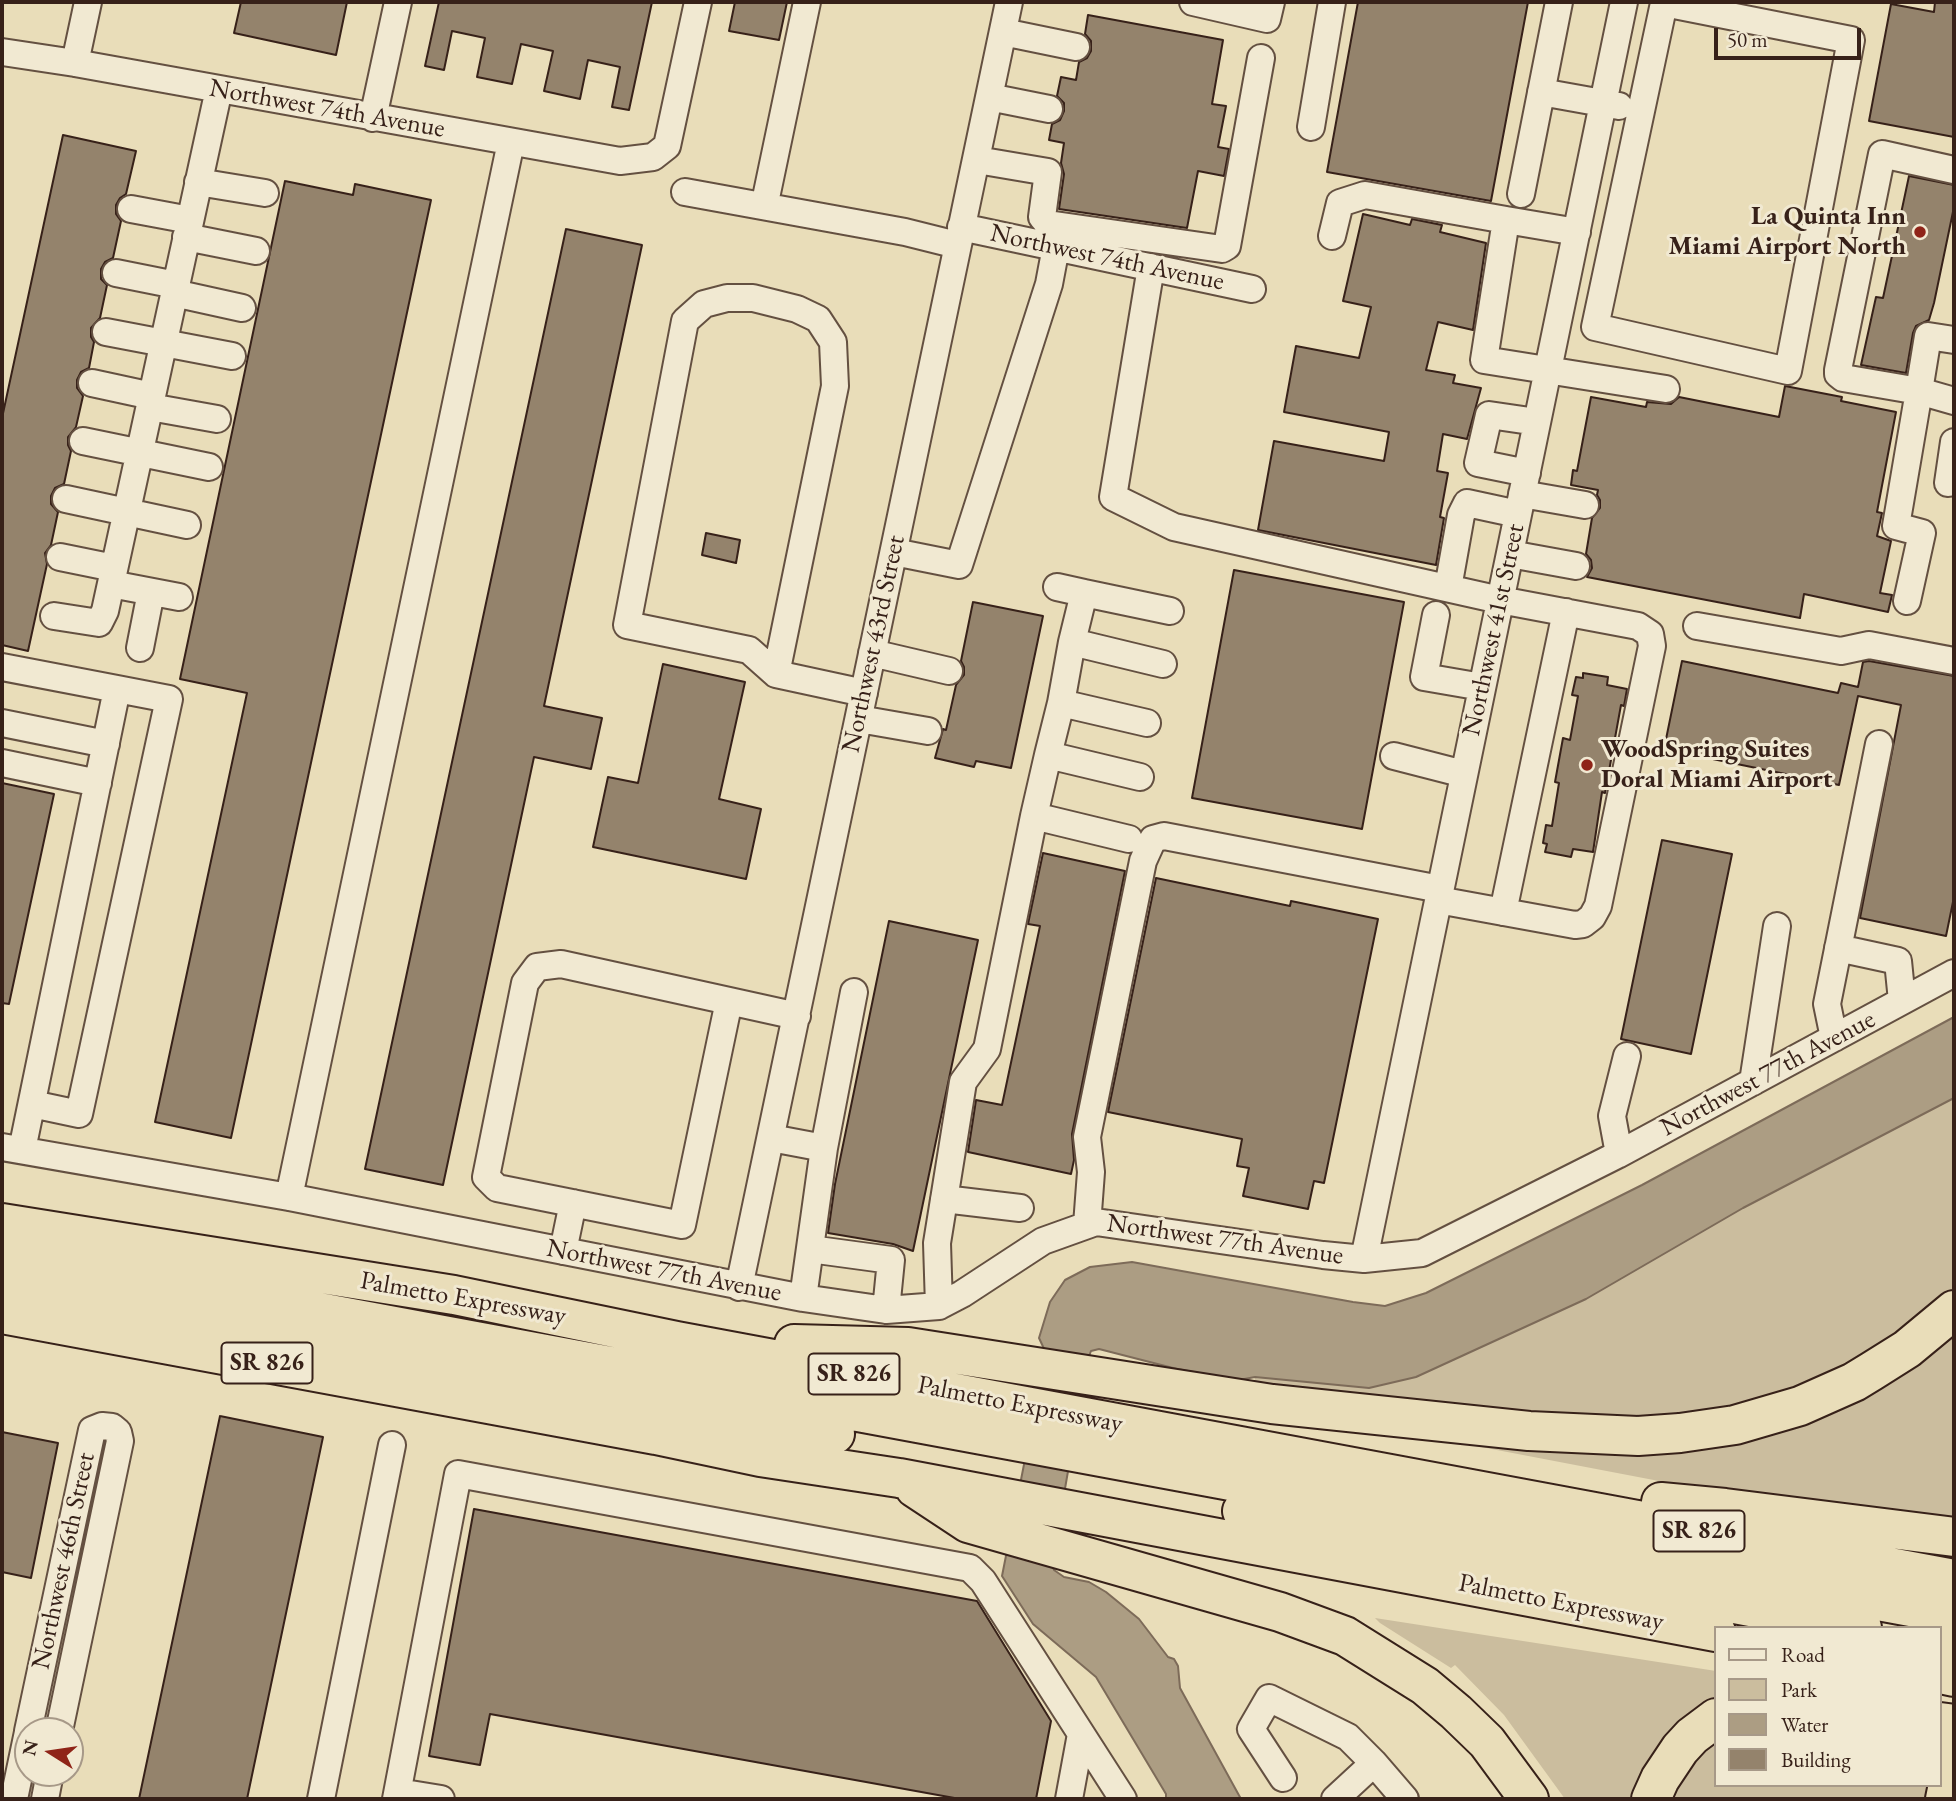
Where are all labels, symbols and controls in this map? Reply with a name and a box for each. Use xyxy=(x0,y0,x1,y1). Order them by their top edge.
scale bar xyxy=(1718,14,1865,58)
text: 50 m xyxy=(1727,26,1768,53)
street label: Northwest 74th Avenue xyxy=(207,73,447,145)
place label: La Quinta Inn Miami Airport North xyxy=(1669,201,1906,262)
street label: Northwest 74th Avenue xyxy=(987,218,1227,298)
marker: La Quinta Inn Miami Airport North xyxy=(1912,224,1928,240)
street label: Northwest 41st Street xyxy=(1456,521,1532,739)
street label: Northwest 43rd Street xyxy=(836,533,912,755)
place label: WoodSpring Suites Doral Miami Airport xyxy=(1601,734,1833,796)
marker: WoodSpring Suites Doral Miami Airport xyxy=(1579,757,1595,773)
street label: Northwest 77th Avenue xyxy=(1655,1004,1881,1144)
street label: Northwest 77th Avenue xyxy=(1105,1208,1345,1272)
street label: Northwest 77th Avenue xyxy=(544,1233,784,1309)
street label: Palmetto Expressway xyxy=(358,1266,568,1332)
road number: SR 826 xyxy=(222,1343,312,1384)
road number: SR 826 xyxy=(808,1354,900,1394)
street label: Palmetto Expressway xyxy=(915,1370,1125,1440)
street label: Northwest 46th Street xyxy=(26,1450,102,1672)
road number: SR 826 xyxy=(1654,1511,1744,1552)
street label: Palmetto Expressway xyxy=(1456,1568,1666,1638)
legend xyxy=(1714,1626,1942,1787)
text: Road xyxy=(1781,1641,1825,1668)
text: Park xyxy=(1781,1676,1817,1703)
text: Water xyxy=(1781,1711,1828,1738)
north arrow xyxy=(14,1717,84,1787)
text: N xyxy=(16,1738,44,1758)
text: Building xyxy=(1781,1746,1851,1773)

